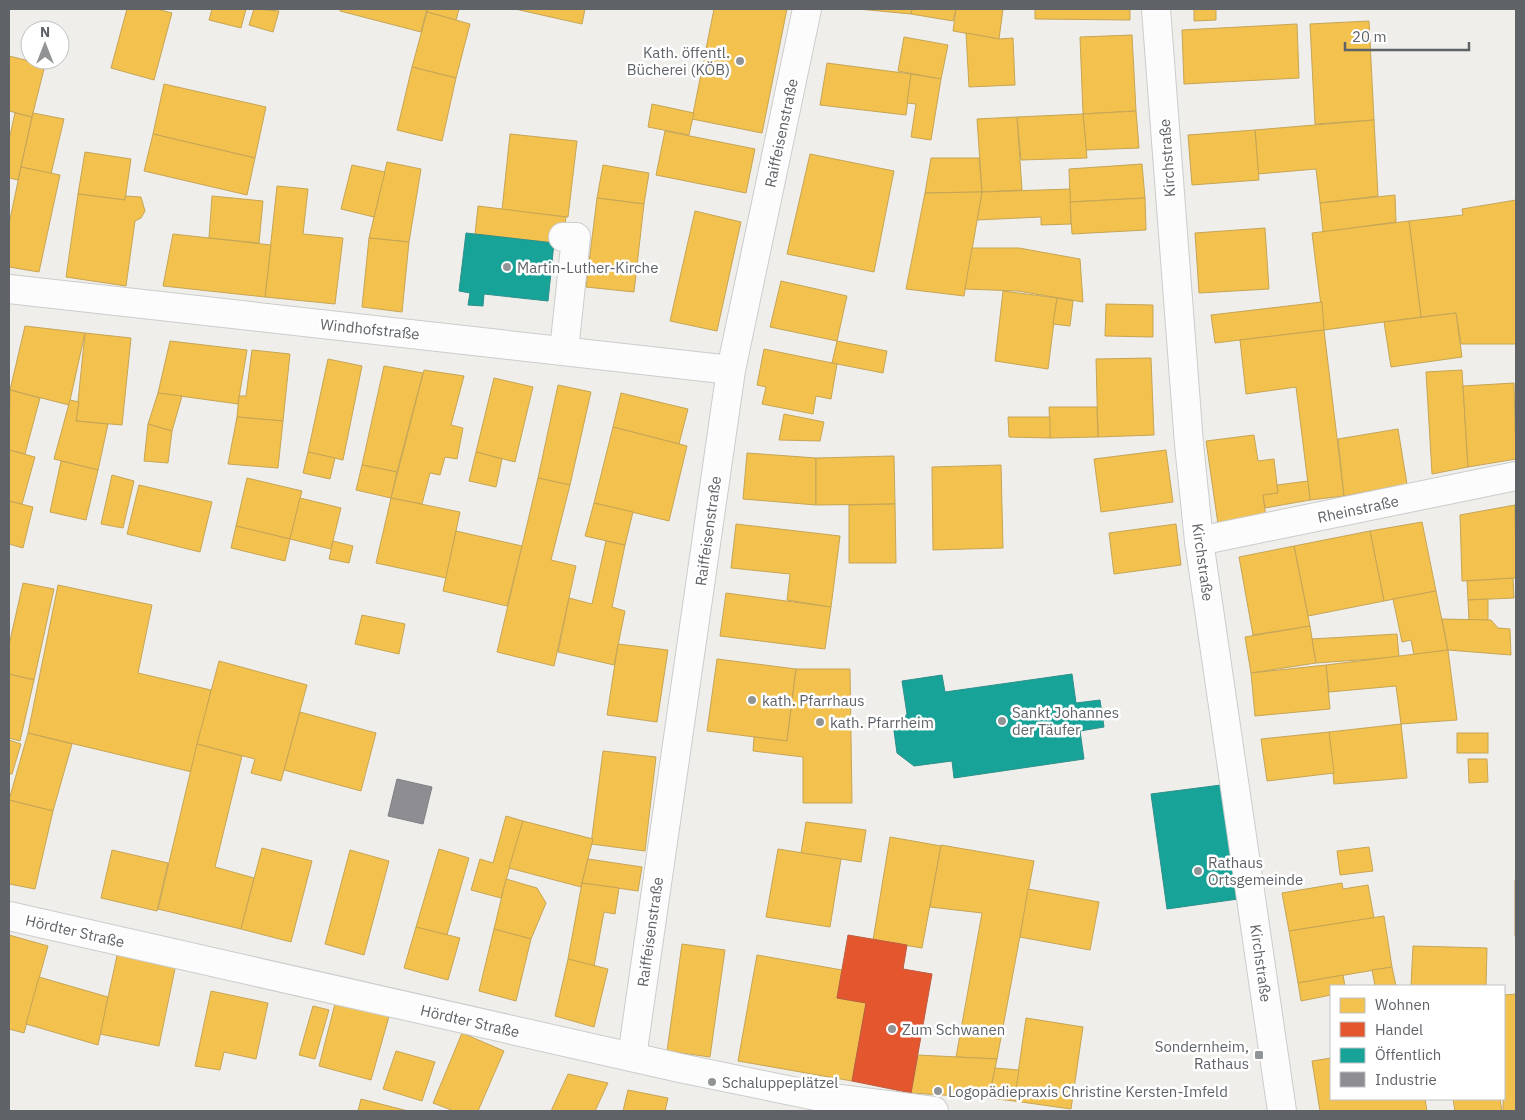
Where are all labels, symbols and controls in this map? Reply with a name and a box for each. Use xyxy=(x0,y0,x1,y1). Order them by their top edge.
north arrow xyxy=(20,20,70,70)
scale bar xyxy=(1345,20,1469,52)
text: N xyxy=(40,23,50,41)
text: 20 m xyxy=(1352,27,1387,46)
place label: Kath. öffentl. Bücherei (KÖB) xyxy=(627,43,730,79)
marker: Kath. öffentl. Bücherei (KÖB) xyxy=(734,55,746,67)
street label: Raiffeisenstraße xyxy=(760,77,802,189)
street label: Kirchstraße xyxy=(1155,118,1179,198)
place label: Martin-Luther-Kirche xyxy=(517,258,658,277)
marker: Martin-Luther-Kirche xyxy=(501,261,513,273)
street label: Windhofstraße xyxy=(319,314,421,344)
street label: Raiffeisenstraße xyxy=(691,475,725,587)
street label: Rheinstraße xyxy=(1316,491,1400,527)
street label: Kirchstraße xyxy=(1188,522,1218,602)
place label: kath. Pfarrhaus xyxy=(762,691,865,710)
marker: kath. Pfarrhaus xyxy=(746,694,758,706)
place label: Sankt Johannes der Täufer xyxy=(1012,703,1119,739)
place label: kath. Pfarrheim xyxy=(830,713,934,732)
marker: Sankt Johannes der Täufer xyxy=(996,715,1008,727)
marker: kath. Pfarrheim xyxy=(814,716,826,728)
place label: Rathaus Ortsgemeinde xyxy=(1208,853,1303,889)
marker: Rathaus Ortsgemeinde xyxy=(1192,865,1204,877)
street label: Raiffeisenstraße xyxy=(633,876,667,988)
street label: Hördter Straße xyxy=(24,910,126,952)
street label: Kirchstraße xyxy=(1246,923,1276,1003)
legend xyxy=(1330,985,1505,1100)
text: Wohnen xyxy=(1375,995,1430,1014)
street label: Hördter Straße xyxy=(419,1000,521,1042)
place label: Zum Schwanen xyxy=(902,1020,1005,1039)
text: Handel xyxy=(1375,1020,1423,1039)
marker: Zum Schwanen xyxy=(886,1023,898,1035)
place label: Sondernheim, Rathaus xyxy=(1155,1037,1249,1073)
text: Öffentlich xyxy=(1375,1045,1441,1064)
marker: Sondernheim, Rathaus xyxy=(1253,1049,1265,1061)
text: Industrie xyxy=(1375,1070,1437,1089)
place label: Schaluppeplätzel xyxy=(722,1073,838,1092)
marker: Schaluppeplätzel xyxy=(706,1076,718,1088)
place label: Logopädiepraxis Christine Kersten-Imfeld xyxy=(948,1082,1228,1101)
marker: Logopädiepraxis Christine Kersten-Imfeld xyxy=(932,1085,944,1097)

